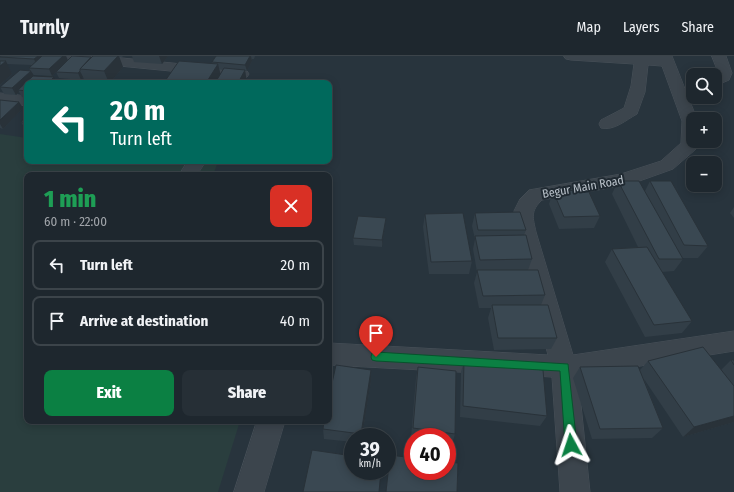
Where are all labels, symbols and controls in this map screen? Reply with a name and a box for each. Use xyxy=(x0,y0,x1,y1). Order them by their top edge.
text: Turnly xyxy=(20,16,69,39)
text: Map xyxy=(577,19,601,36)
text: Layers xyxy=(623,19,659,36)
text: Share xyxy=(681,19,714,36)
map controls xyxy=(686,68,722,192)
button: search xyxy=(686,68,722,104)
text: 20 m xyxy=(110,94,165,127)
icon: left xyxy=(44,96,96,148)
button: + xyxy=(686,112,722,148)
text: Turn left xyxy=(110,128,172,150)
button: − xyxy=(686,156,722,192)
street label: Begur Main Road xyxy=(541,173,625,201)
text: 1 min xyxy=(44,185,96,213)
button: close xyxy=(270,185,312,227)
text: 60 m · 22:00 xyxy=(44,214,107,229)
icon: left xyxy=(46,254,68,276)
text: Turn left xyxy=(80,256,133,274)
text: 20 m xyxy=(281,256,310,274)
icon: arrive xyxy=(46,310,68,332)
text: Arrive at destination xyxy=(80,312,208,330)
text: 40 m xyxy=(280,312,310,330)
pin xyxy=(359,316,393,357)
icon: arrive xyxy=(365,322,387,344)
button: Exit xyxy=(44,370,174,416)
button: Share xyxy=(182,370,312,416)
position arrow xyxy=(550,424,592,466)
speed limit sign: 40 xyxy=(404,428,456,480)
text: 39 xyxy=(360,437,380,461)
text: km/h xyxy=(359,458,381,470)

